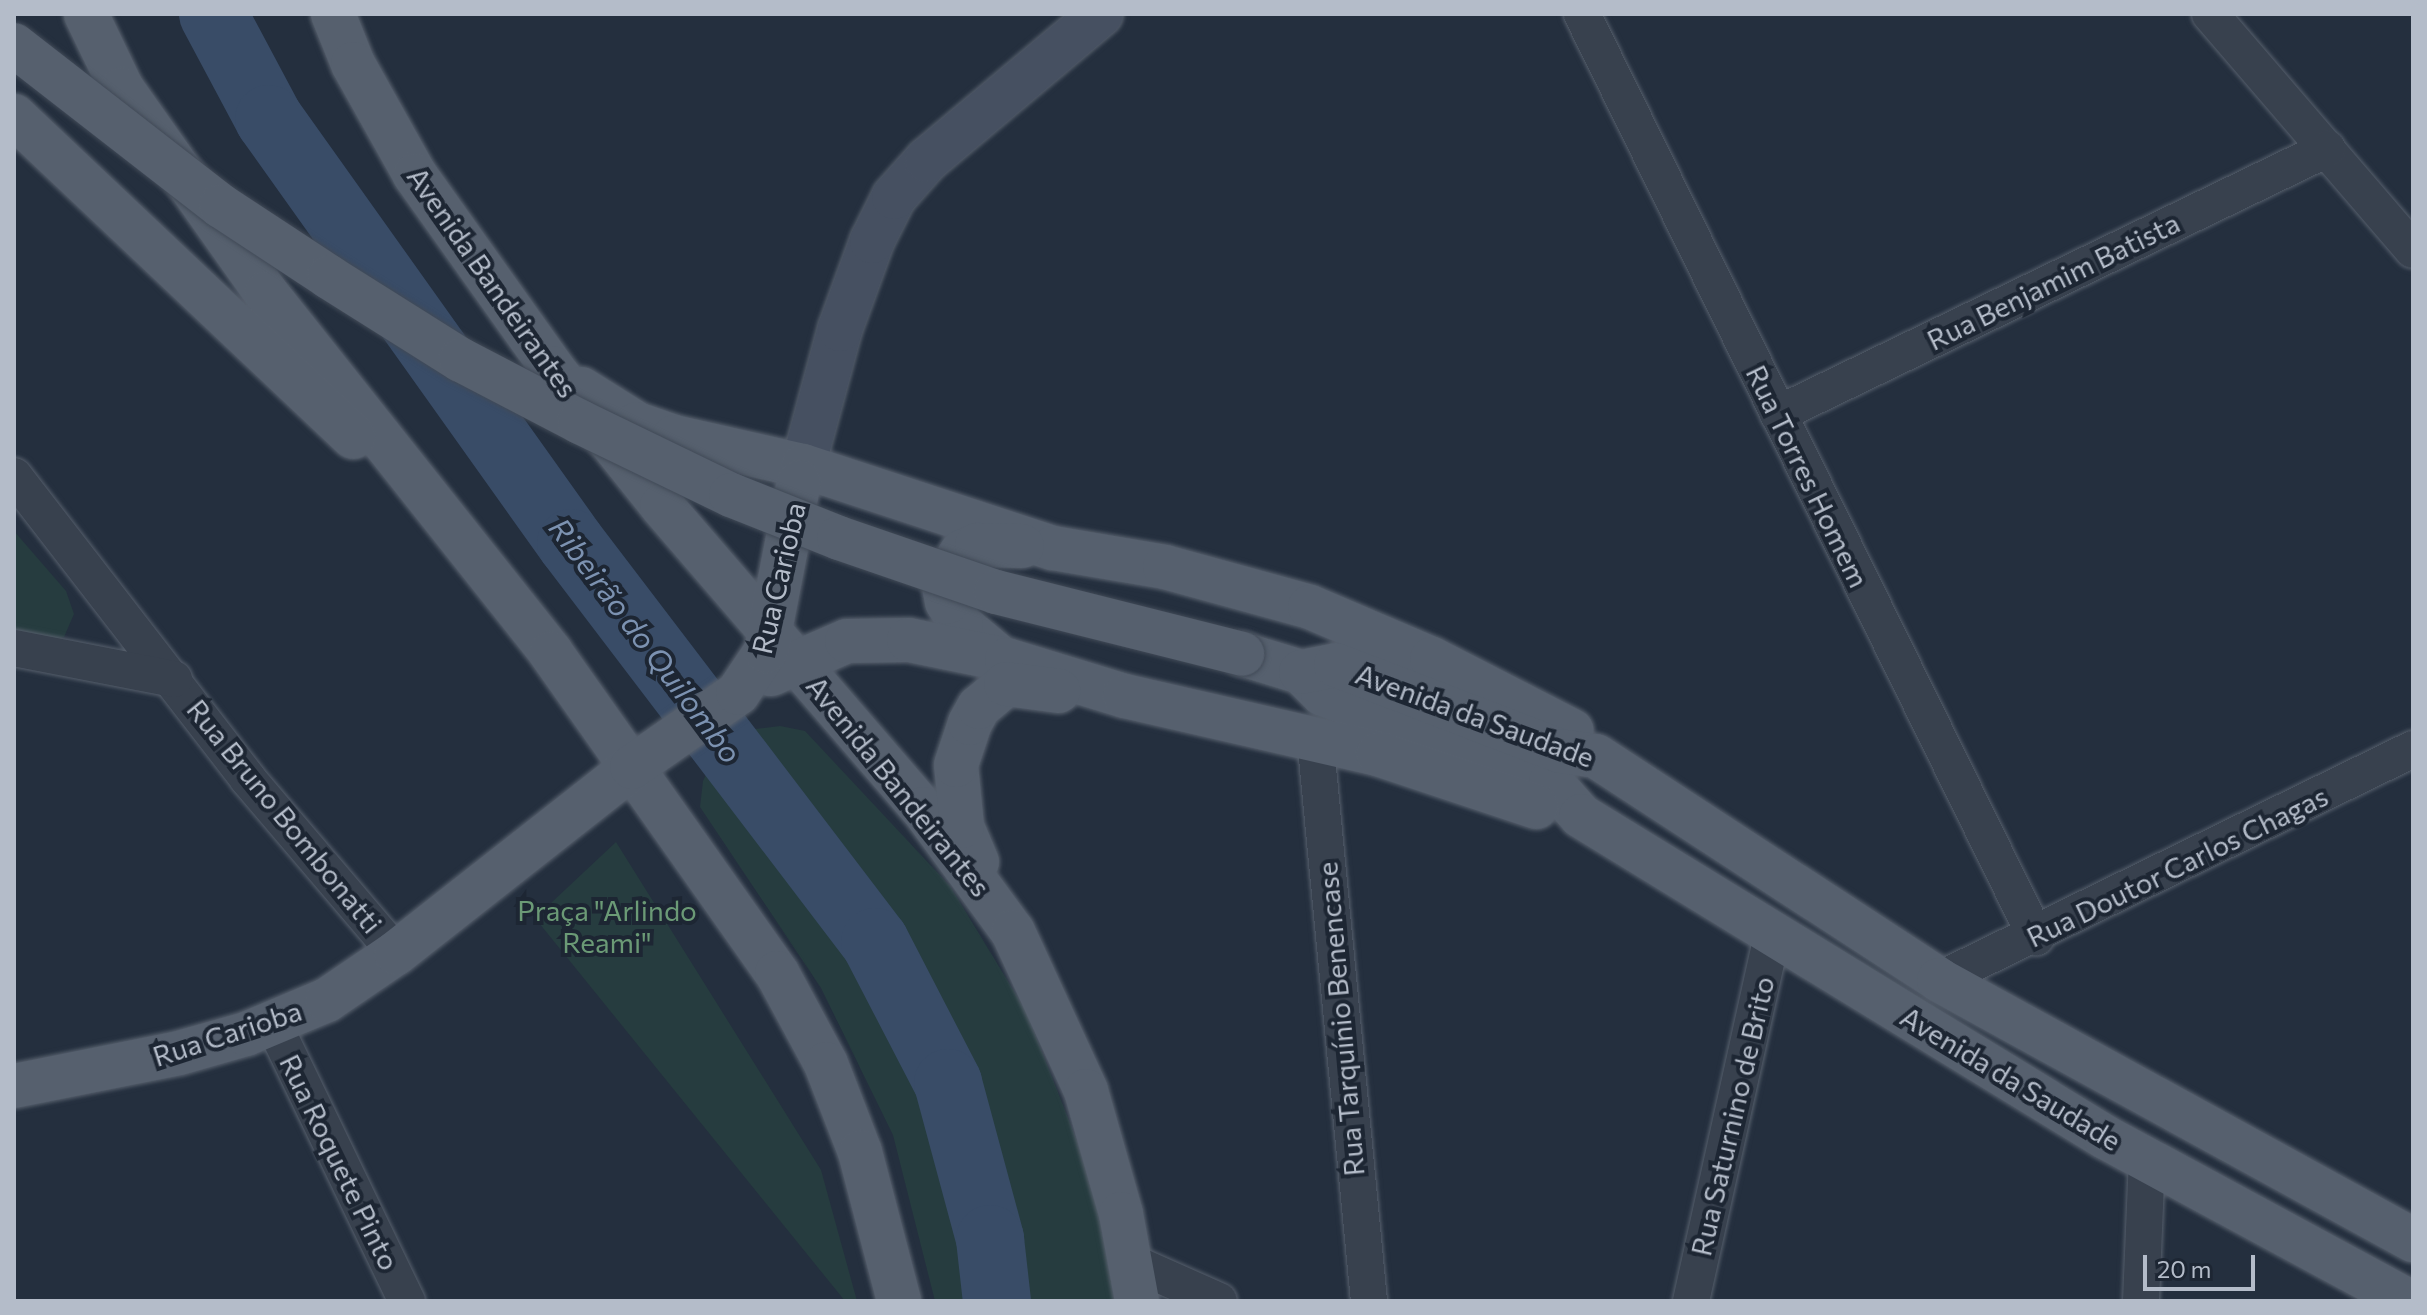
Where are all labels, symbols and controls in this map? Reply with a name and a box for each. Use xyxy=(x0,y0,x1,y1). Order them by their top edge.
street label: Avenida Bandeirantes xyxy=(401,160,585,404)
street label: Rua Benjamim Batista xyxy=(1921,205,2185,357)
street label: Rua Torres Homem xyxy=(1740,359,1876,593)
street label: Rua Carioba xyxy=(744,499,812,657)
water label: Ribeirão do Quilombo xyxy=(542,510,750,770)
street label: Avenida da Saudade xyxy=(1351,656,1599,774)
street label: Avenida Bandeirantes xyxy=(800,669,998,903)
street label: Rua Bruno Bombonatti xyxy=(180,692,390,940)
street label: Rua Doutor Carlos Chagas xyxy=(2021,778,2333,954)
street label: Rua Tarquínio Benencase xyxy=(1310,860,1370,1178)
park label: Praça "Arlindo Reami" xyxy=(517,893,697,959)
street label: Rua Saturnino de Brito xyxy=(1683,973,1781,1259)
street label: Rua Carioba xyxy=(148,993,306,1073)
street label: Avenida da Saudade xyxy=(1895,999,2127,1157)
street label: Rua Roquete Pinto xyxy=(273,1049,407,1275)
scale bar xyxy=(2147,1239,2259,1289)
text: 20 m xyxy=(2157,1254,2211,1283)

